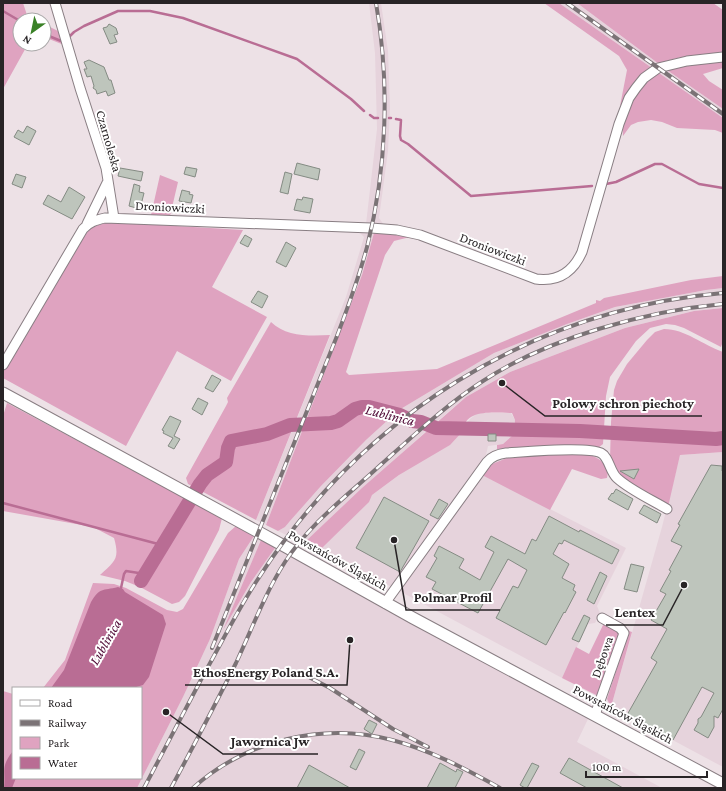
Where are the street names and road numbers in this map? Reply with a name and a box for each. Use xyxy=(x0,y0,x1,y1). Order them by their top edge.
street label: Czarnoleska xyxy=(93,108,125,174)
street label: Droniowiczki xyxy=(135,198,206,216)
street label: Droniowiczki xyxy=(458,229,529,269)
street label: Powstańców Śląskich xyxy=(286,527,390,593)
street label: Dębowa xyxy=(588,634,616,680)
street label: Powstańców Śląskich xyxy=(571,681,675,747)

